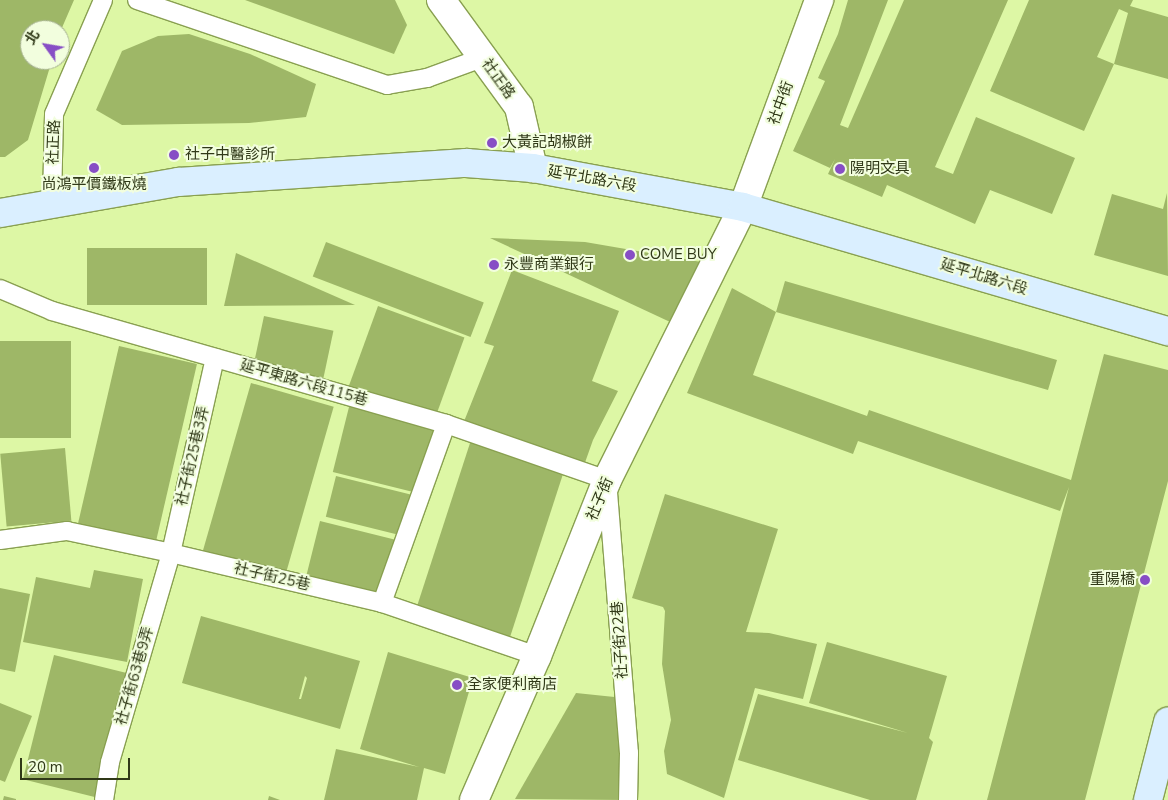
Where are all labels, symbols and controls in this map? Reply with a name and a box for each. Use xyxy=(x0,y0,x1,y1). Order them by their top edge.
north arrow xyxy=(20,20,70,70)
text: 北 xyxy=(21,26,44,48)
street label: 社正路 xyxy=(477,56,519,102)
street label: 社中街 xyxy=(765,79,797,127)
street label: 社正路 xyxy=(44,119,64,165)
place label: 大黃記胡椒餅 xyxy=(502,134,592,152)
marker: 大黃記胡椒餅 xyxy=(486,137,498,149)
place label: 社子中醫診所 xyxy=(185,146,275,164)
marker: 社子中醫診所 xyxy=(167,148,181,162)
place label: 陽明文具 xyxy=(850,160,910,178)
marker: 尚鴻平價鐵板燒 xyxy=(88,162,100,174)
street label: 延平北路六段 xyxy=(546,162,638,196)
marker: 陽明文具 xyxy=(834,163,846,175)
place label: 尚鴻平價鐵板燒 xyxy=(42,176,146,194)
place label: COME BUY xyxy=(640,246,717,264)
marker: COME BUY xyxy=(624,249,636,261)
street label: 延平北路六段 xyxy=(938,255,1030,299)
place label: 永豐商業銀行 xyxy=(504,256,594,274)
marker: 永豐商業銀行 xyxy=(488,259,500,271)
street label: 延平東路六段115巷 xyxy=(238,356,370,410)
street label: 社子街25巷3弄 xyxy=(173,404,213,508)
street label: 社子街 xyxy=(583,475,617,523)
street label: 社子街25巷 xyxy=(232,559,312,595)
place label: 重陽橋 xyxy=(1090,571,1135,589)
marker: 重陽橋 xyxy=(1139,574,1151,586)
street label: 社子街22巷 xyxy=(608,600,632,680)
street label: 社子街63巷9弄 xyxy=(112,624,158,728)
place label: 全家便利商店 xyxy=(467,676,557,694)
marker: 全家便利商店 xyxy=(451,679,463,691)
scale bar xyxy=(22,748,132,780)
text: 20 m xyxy=(28,757,63,777)

